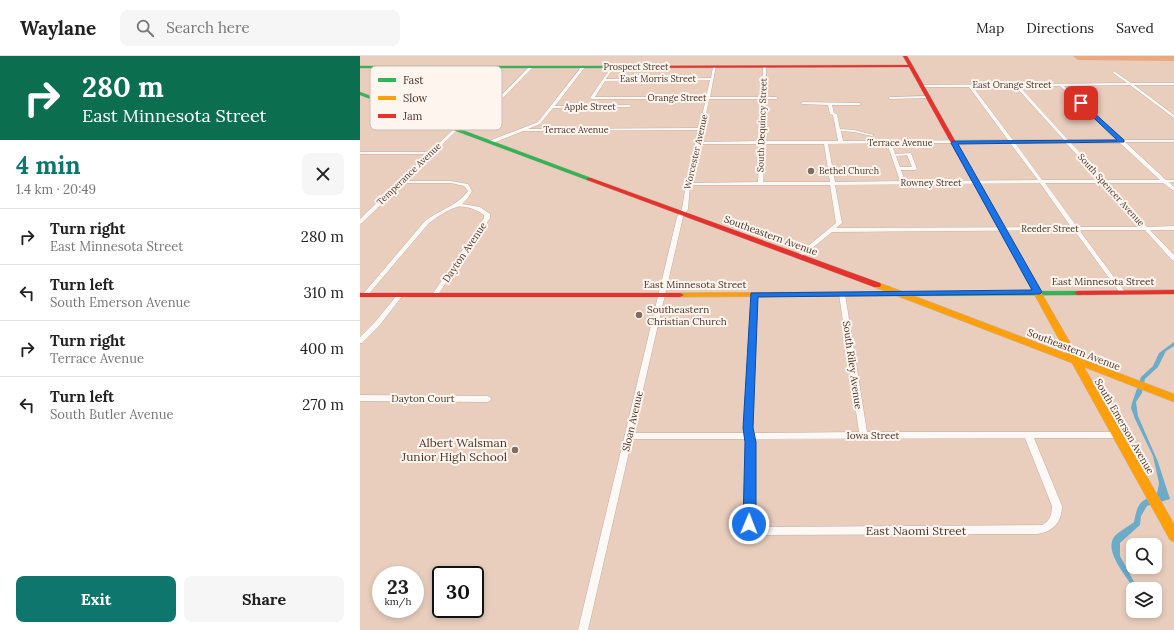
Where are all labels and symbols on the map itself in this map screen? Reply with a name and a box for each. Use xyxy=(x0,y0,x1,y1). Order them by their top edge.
street label: Prospect Street xyxy=(603,61,669,72)
legend xyxy=(370,66,502,130)
text: Fast xyxy=(403,73,424,87)
street label: East Morris Street xyxy=(620,73,697,84)
street label: South Dequincy Street xyxy=(754,77,769,172)
street label: East Orange Street xyxy=(972,79,1052,90)
pin xyxy=(1064,86,1098,120)
text: Slow xyxy=(403,91,428,105)
street label: Orange Street xyxy=(648,92,707,103)
street label: Apple Street xyxy=(563,101,616,112)
text: Jam xyxy=(402,109,423,123)
street label: Worcester Avenue xyxy=(682,113,710,190)
street label: Terrace Avenue xyxy=(543,124,609,135)
street label: Terrace Avenue xyxy=(867,137,933,148)
street label: Temperance Avenue xyxy=(374,140,443,207)
street label: South Spencer Avenue xyxy=(1076,151,1147,228)
place label: Bethel Church xyxy=(819,165,880,176)
marker: Bethel Church xyxy=(806,166,816,176)
street label: Rowney Street xyxy=(901,177,962,188)
street label: Southeastern Avenue xyxy=(722,212,820,259)
street label: Dayton Avenue xyxy=(439,219,490,285)
street label: Reeder Street xyxy=(1021,223,1079,234)
street label: East Minnesota Street xyxy=(1052,275,1154,288)
street label: East Minnesota Street xyxy=(644,278,746,291)
place label: Southeastern Christian Church xyxy=(647,303,727,328)
marker: Southeastern Christian Church xyxy=(634,310,644,320)
street label: South Riley Avenue xyxy=(840,320,865,411)
street label: Southeastern Avenue xyxy=(1025,326,1123,373)
street label: South Emerson Avenue xyxy=(1092,376,1157,477)
street label: Sloan Avenue xyxy=(619,389,646,453)
street label: Dayton Court xyxy=(391,392,455,405)
street label: Iowa Street xyxy=(847,429,900,442)
place label: Albert Walsman Junior High School xyxy=(401,435,507,464)
marker: Albert Walsman Junior High School xyxy=(510,445,520,455)
position arrow xyxy=(728,503,770,545)
street label: East Naomi Street xyxy=(866,523,967,538)
speed limit sign: 30 xyxy=(432,566,484,618)

